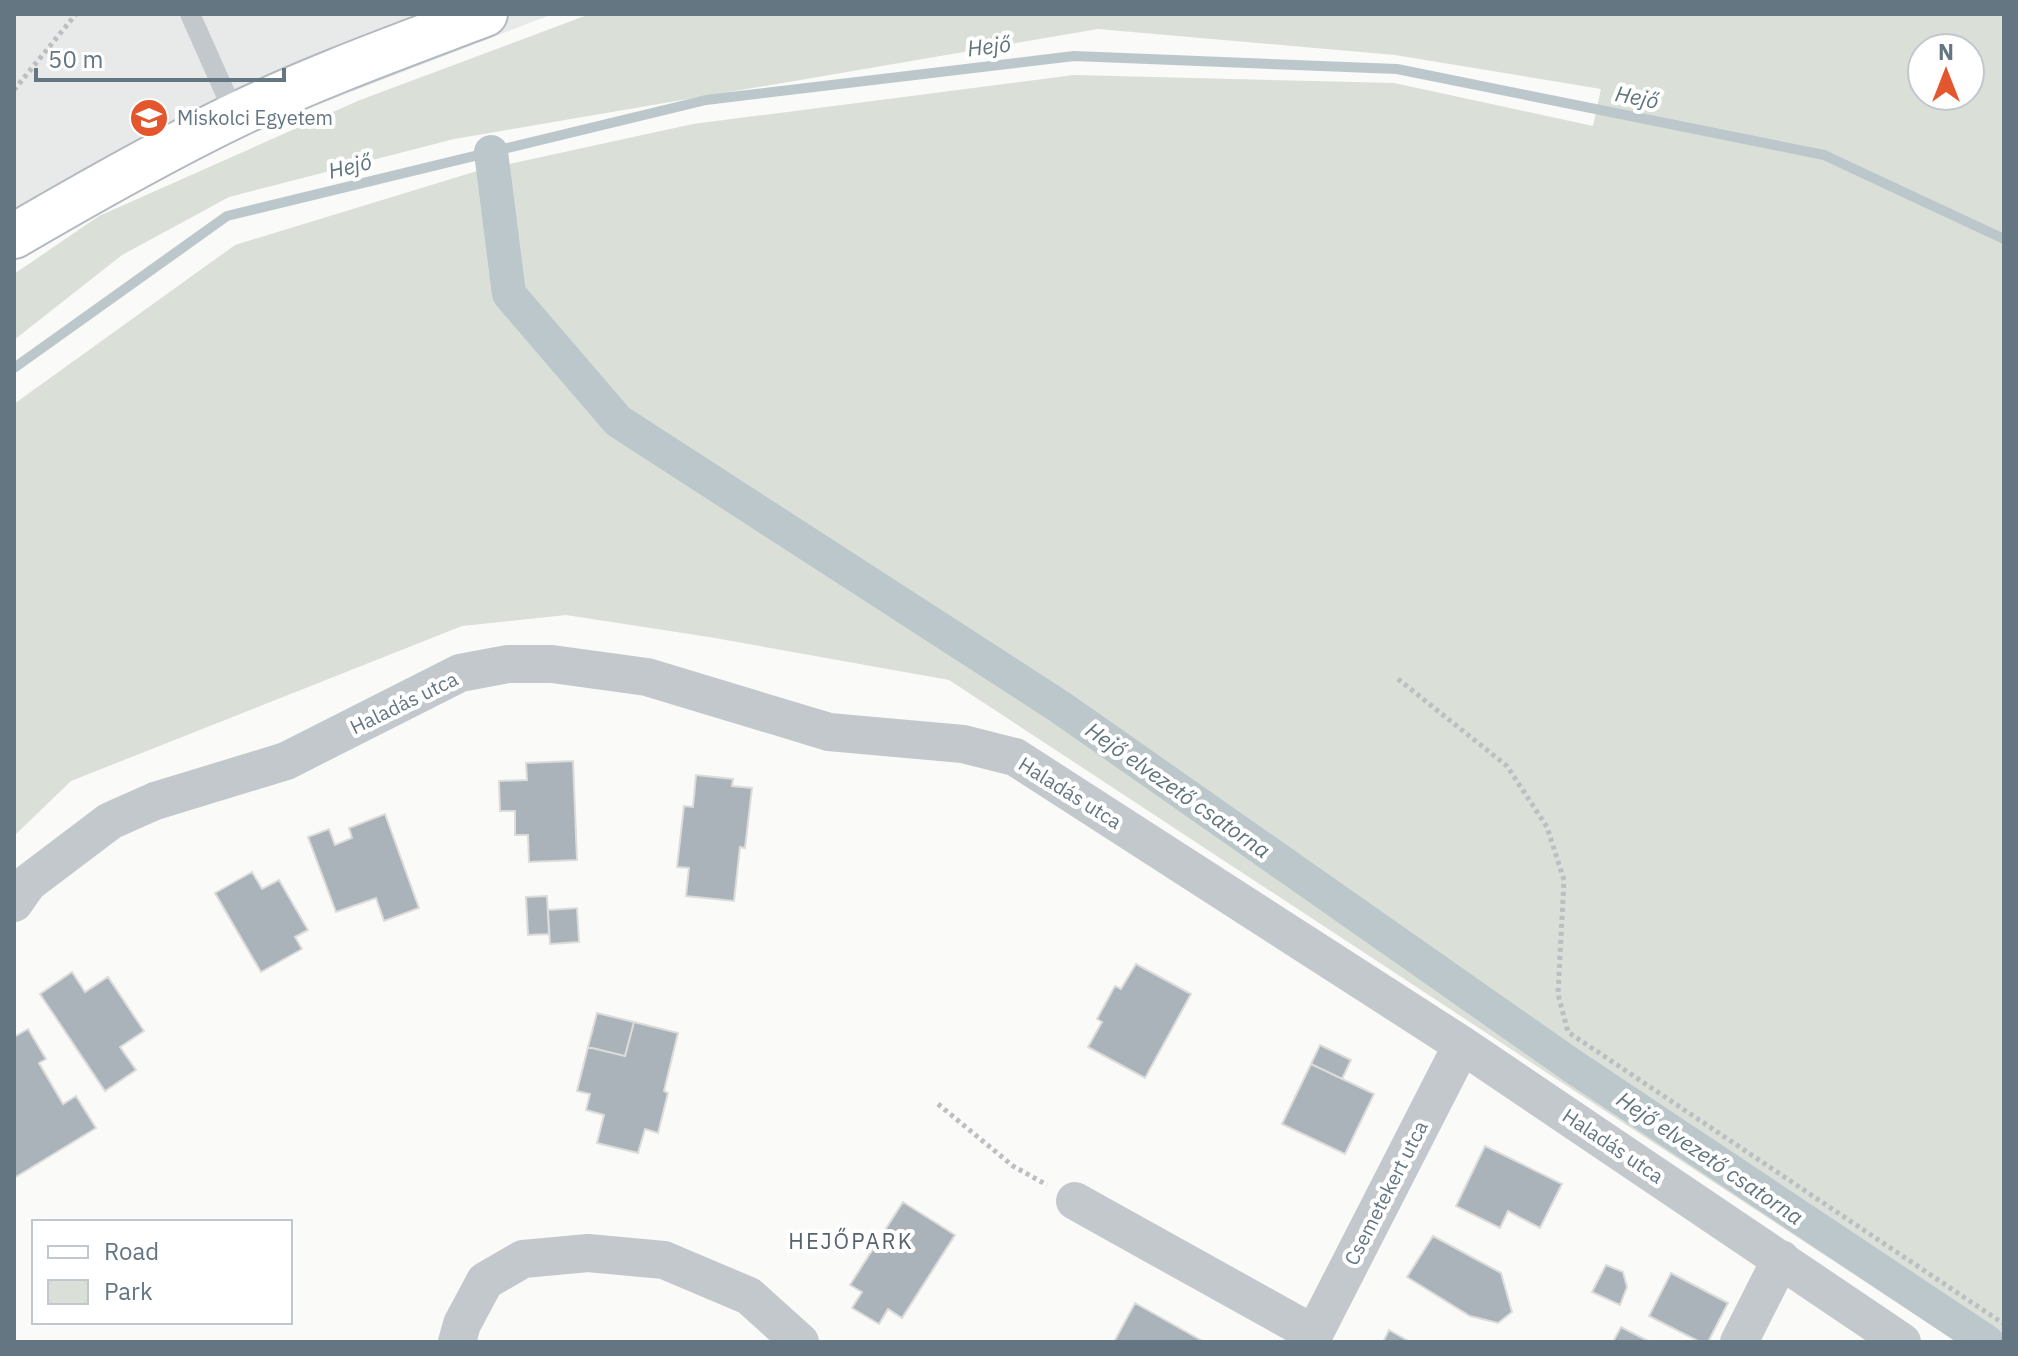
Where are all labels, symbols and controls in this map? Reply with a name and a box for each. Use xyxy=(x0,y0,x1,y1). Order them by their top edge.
water label: Hejő xyxy=(965,28,1013,63)
scale bar xyxy=(36,32,284,82)
north arrow xyxy=(1906,32,1986,112)
text: N xyxy=(1938,37,1954,66)
text: 50 m xyxy=(48,43,103,75)
water label: Hejő xyxy=(1613,78,1661,115)
school or university icon: Miskolci Egyetem xyxy=(128,97,170,139)
place label: Miskolci Egyetem xyxy=(177,104,333,131)
water label: Hejő xyxy=(325,146,375,185)
street label: Haladás utca xyxy=(345,665,462,740)
water label: Hejő elvezető csatorna xyxy=(1080,715,1276,864)
street label: Haladás utca xyxy=(1014,750,1127,835)
water label: Hejő elvezető csatorna xyxy=(1611,1084,1809,1231)
street label: Haladás utca xyxy=(1557,1102,1669,1190)
street label: Csemetekert utca xyxy=(1337,1116,1434,1270)
legend xyxy=(32,1220,292,1324)
district label: HEJŐPARK xyxy=(788,1226,914,1255)
text: Road xyxy=(104,1235,159,1267)
text: Park xyxy=(104,1275,153,1307)

